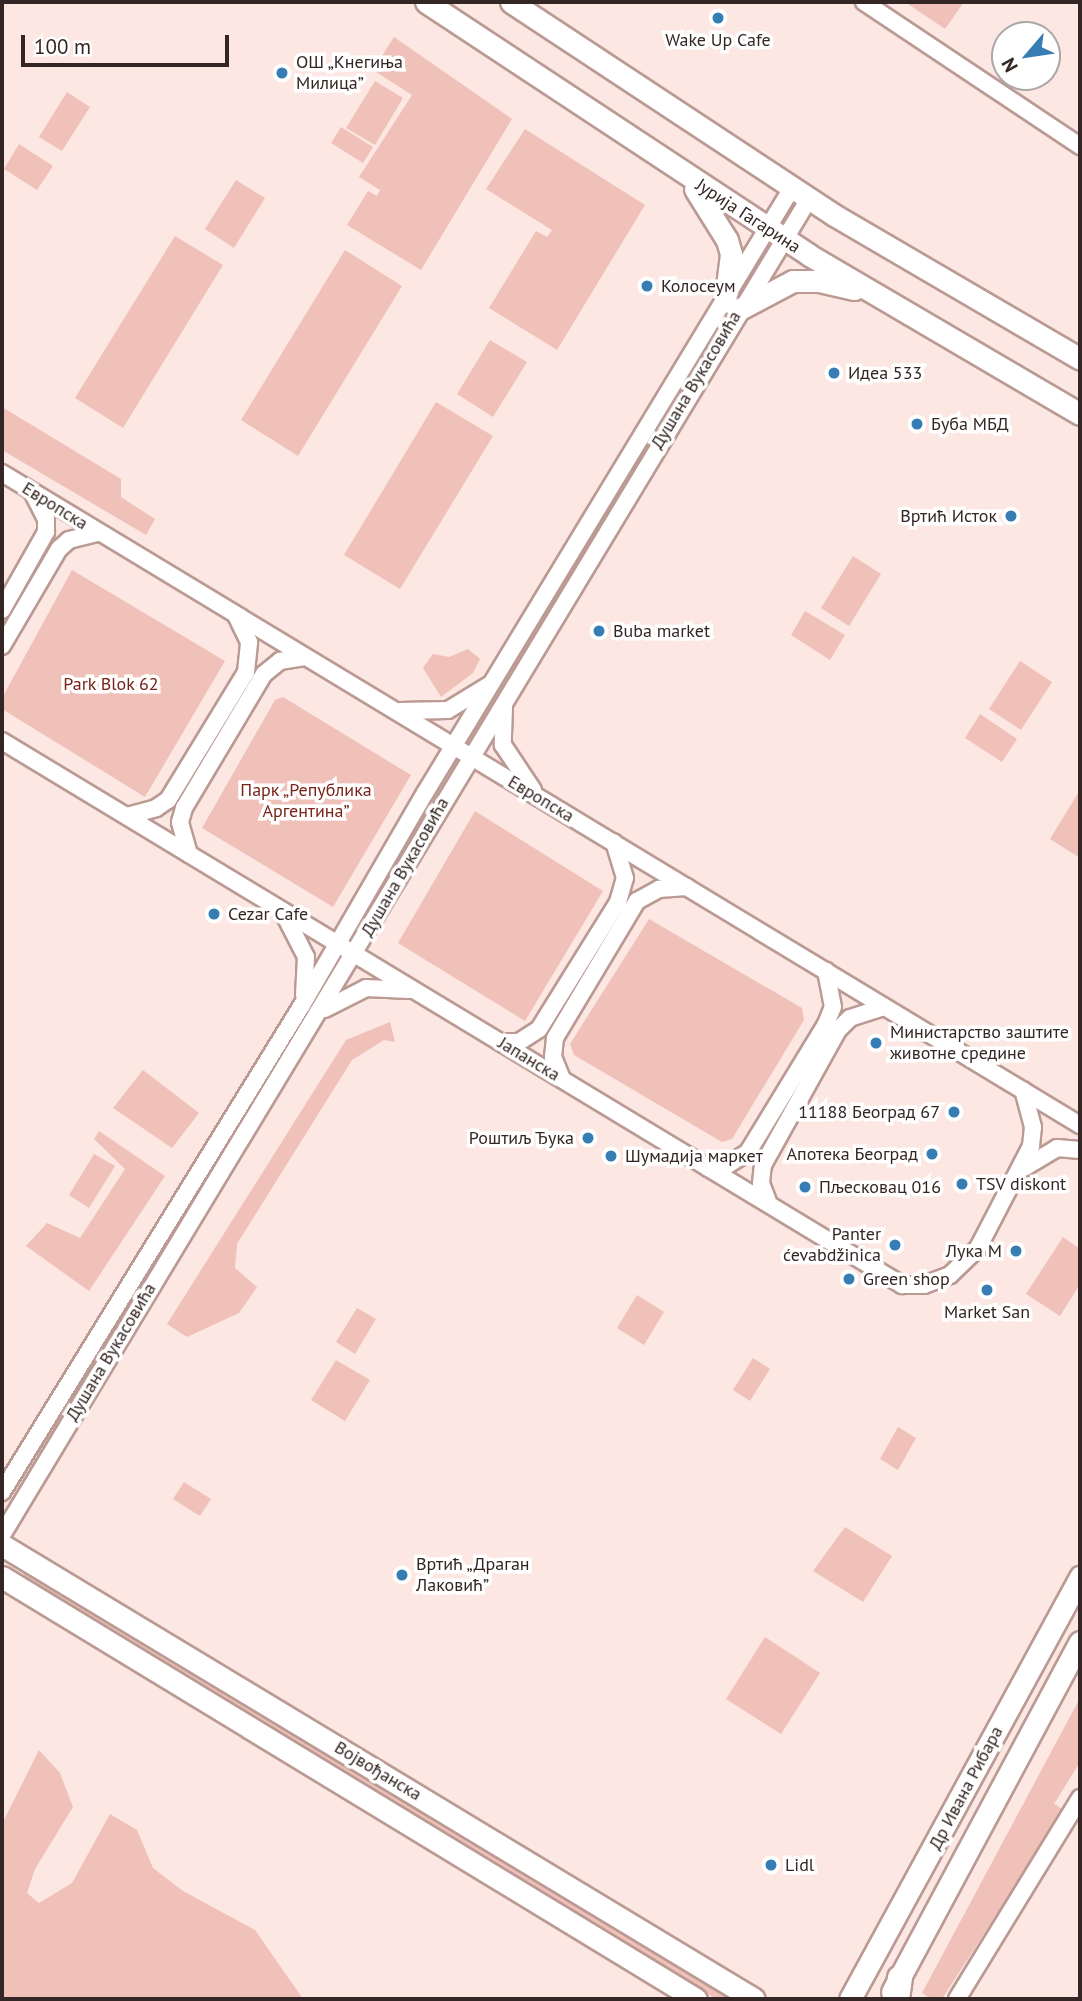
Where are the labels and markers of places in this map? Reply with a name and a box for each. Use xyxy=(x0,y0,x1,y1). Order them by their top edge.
marker: Wake Up Cafe xyxy=(710,10,726,26)
place label: Wake Up Cafe xyxy=(665,29,771,51)
place label: ОШ „Кнегиња Милица” xyxy=(296,52,404,94)
marker: ОШ „Кнегиња Милица” xyxy=(274,65,290,81)
place label: Колосеум xyxy=(661,275,736,297)
marker: Колосеум xyxy=(639,278,655,294)
place label: Идеа 533 xyxy=(848,362,922,384)
marker: Идеа 533 xyxy=(826,365,842,381)
place label: Буба МБД xyxy=(931,413,1009,435)
marker: Буба МБД xyxy=(909,416,925,432)
place label: Вртић Исток xyxy=(900,505,997,527)
marker: Вртић Исток xyxy=(1003,508,1019,524)
place label: Buba market xyxy=(613,620,710,642)
marker: Buba market xyxy=(591,623,607,639)
place label: Cezar Cafe xyxy=(228,903,308,925)
marker: Cezar Cafe xyxy=(206,906,222,922)
place label: Министарство заштите животне средине xyxy=(890,1022,1069,1064)
marker: Министарство заштите животне средине xyxy=(868,1035,884,1051)
place label: 11188 Београд 67 xyxy=(798,1101,940,1123)
marker: 11188 Београд 67 xyxy=(946,1104,962,1120)
place label: Роштиљ Ђука xyxy=(468,1127,574,1149)
marker: Роштиљ Ђука xyxy=(580,1130,596,1146)
place label: Апотека Београд xyxy=(787,1143,918,1165)
place label: Шумадија маркет xyxy=(625,1145,763,1167)
marker: Апотека Београд xyxy=(924,1146,940,1162)
marker: Шумадија маркет xyxy=(603,1148,619,1164)
place label: TSV diskont xyxy=(976,1173,1067,1195)
place label: Пљесковац 016 xyxy=(819,1176,941,1198)
marker: TSV diskont xyxy=(954,1176,970,1192)
marker: Пљесковац 016 xyxy=(797,1179,813,1195)
place label: Panter ćevabdžinica xyxy=(783,1224,881,1266)
marker: Panter ćevabdžinica xyxy=(887,1237,903,1253)
place label: Лука М xyxy=(946,1240,1002,1262)
marker: Лука М xyxy=(1008,1243,1024,1259)
place label: Green shop xyxy=(863,1268,950,1290)
marker: Green shop xyxy=(841,1271,857,1287)
marker: Market San xyxy=(979,1282,995,1298)
place label: Market San xyxy=(944,1301,1030,1323)
place label: Вртић „Драган Лаковић” xyxy=(416,1554,531,1596)
marker: Вртић „Драган Лаковић” xyxy=(394,1567,410,1583)
place label: Lidl xyxy=(785,1854,814,1876)
marker: Lidl xyxy=(763,1857,779,1873)

